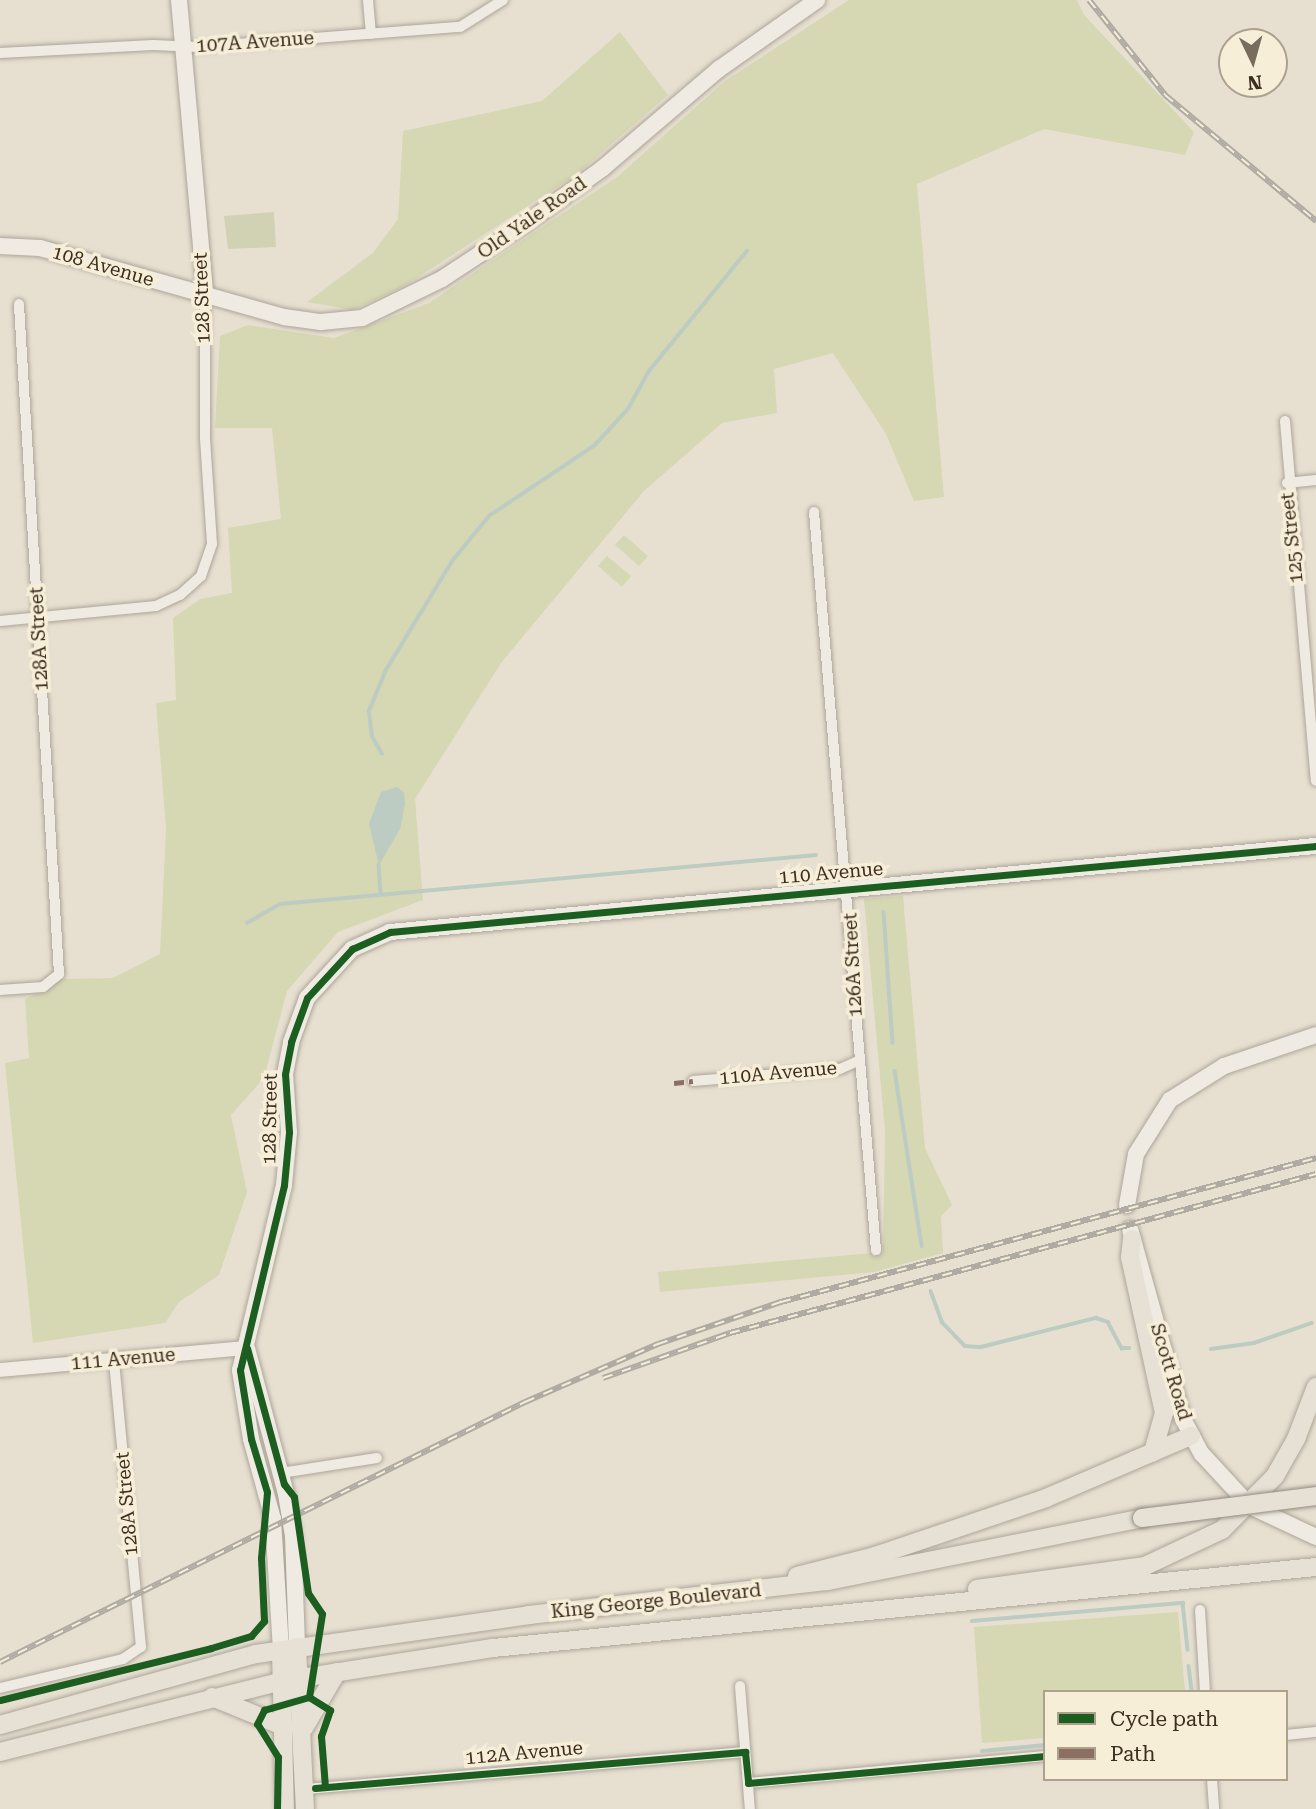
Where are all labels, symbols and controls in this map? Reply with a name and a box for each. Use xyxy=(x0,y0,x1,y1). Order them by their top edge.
street label: 107A Avenue xyxy=(195,27,315,57)
north arrow xyxy=(1218,28,1288,98)
text: N xyxy=(1246,70,1263,95)
street label: Old Yale Road xyxy=(473,172,591,264)
street label: 108 Avenue xyxy=(49,241,157,291)
street label: 128 Street xyxy=(189,252,215,344)
street label: 125 Street xyxy=(1276,491,1308,585)
street label: 128A Street xyxy=(25,586,53,692)
street label: 110 Avenue xyxy=(778,857,884,889)
street label: 126A Street xyxy=(839,912,867,1018)
street label: 110A Avenue xyxy=(718,1056,838,1090)
street label: 128 Street xyxy=(258,1073,282,1165)
street label: Scott Road xyxy=(1145,1321,1197,1423)
street label: 111 Avenue xyxy=(70,1343,176,1375)
street label: 128A Street xyxy=(111,1451,143,1557)
street label: King George Boulevard xyxy=(550,1579,762,1623)
legend xyxy=(1043,1690,1288,1781)
text: Cycle path xyxy=(1110,1707,1218,1731)
street label: 112A Avenue xyxy=(464,1736,584,1770)
text: Path xyxy=(1110,1742,1156,1766)

